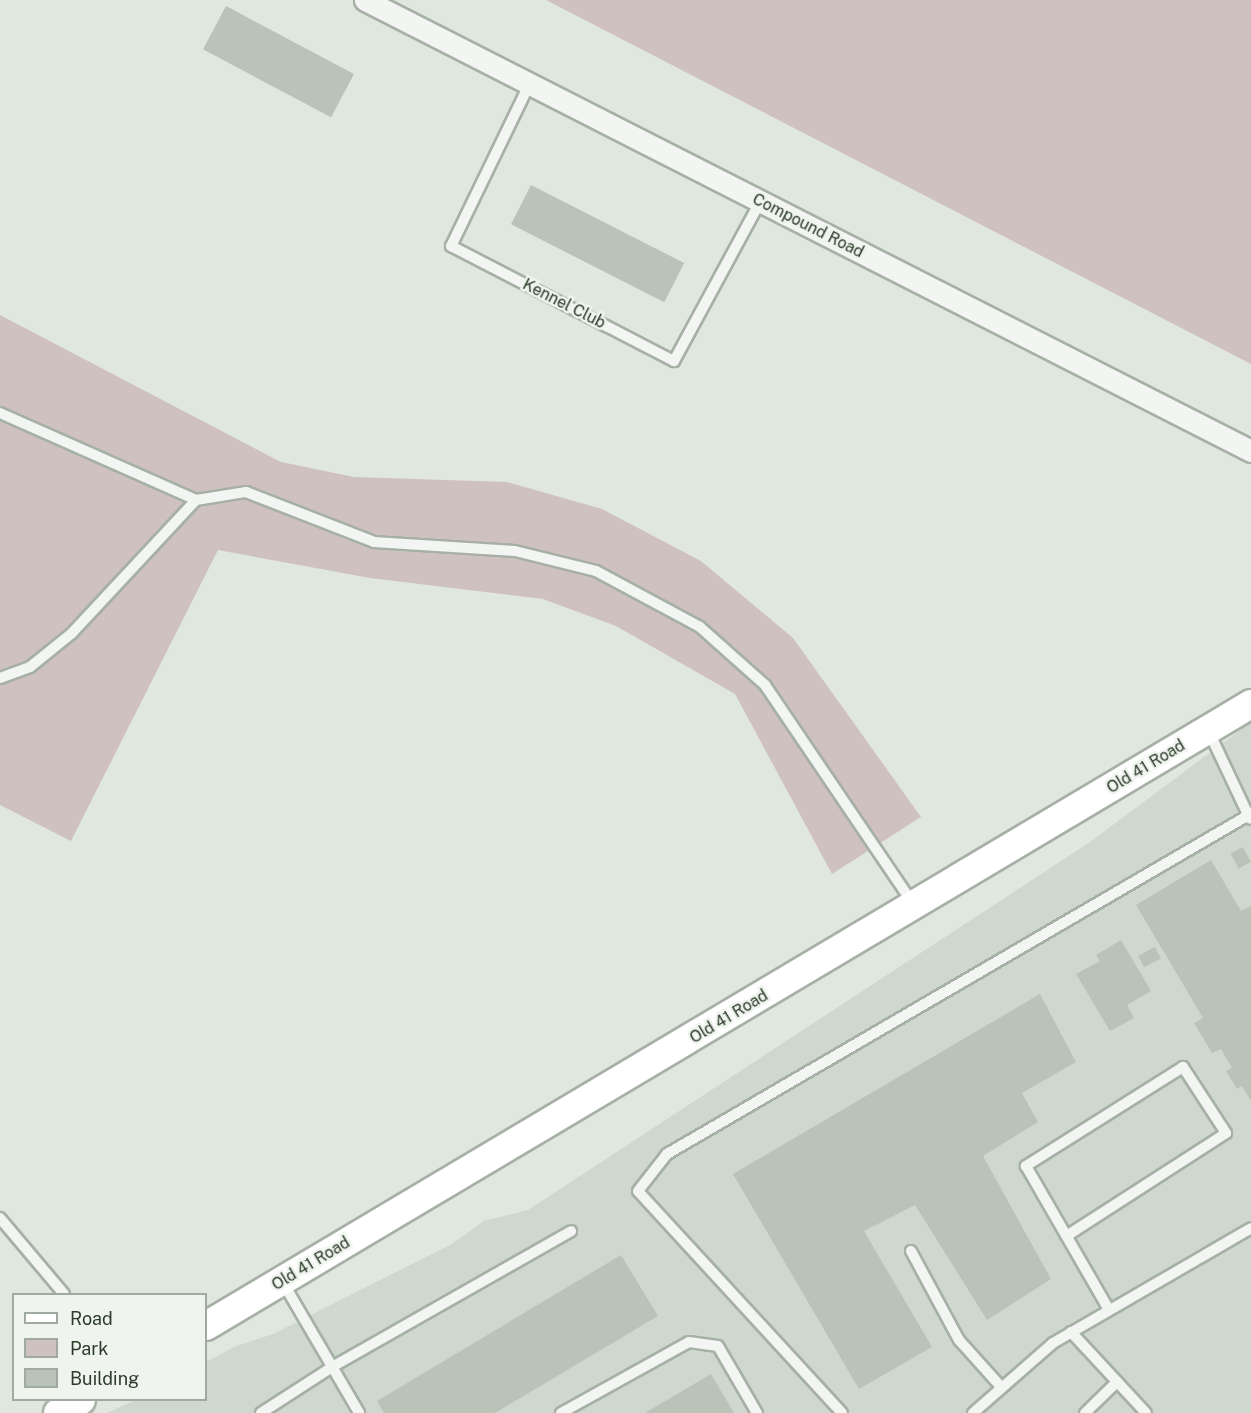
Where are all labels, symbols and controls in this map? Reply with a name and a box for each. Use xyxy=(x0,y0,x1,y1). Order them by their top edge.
street label: Compound Road xyxy=(749,190,867,262)
street label: Kennel Club xyxy=(519,275,609,333)
street label: Old 41 Road xyxy=(1103,736,1189,798)
street label: Old 41 Road xyxy=(686,986,772,1048)
street label: Old 41 Road xyxy=(268,1233,354,1295)
legend xyxy=(12,1293,207,1401)
text: Road xyxy=(70,1308,113,1329)
text: Park xyxy=(70,1338,108,1359)
text: Building xyxy=(70,1368,139,1389)

